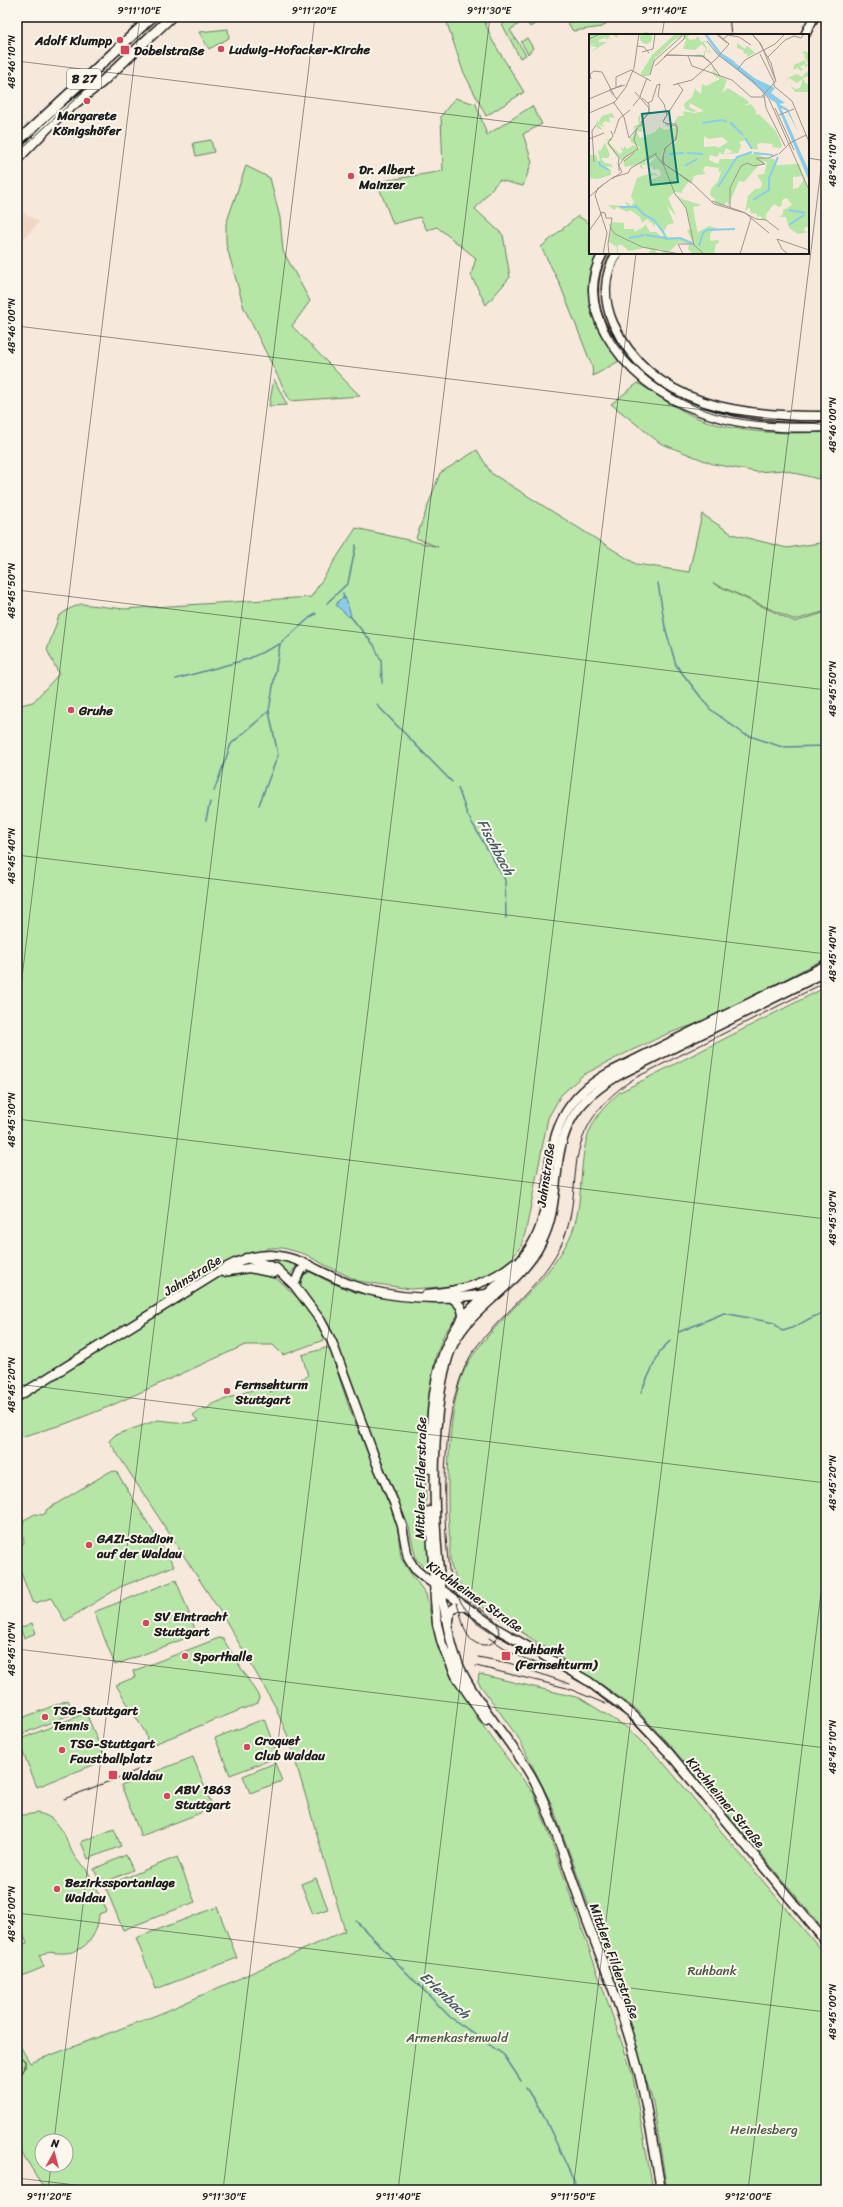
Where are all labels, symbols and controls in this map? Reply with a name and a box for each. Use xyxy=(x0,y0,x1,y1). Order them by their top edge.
text: 9°11'10"E xyxy=(117,2,162,20)
text: 9°11'20"E xyxy=(292,2,338,20)
text: 9°11'30"E xyxy=(467,2,513,20)
text: 9°11'40"E xyxy=(642,2,688,20)
place label: Adolf Klumpp xyxy=(34,29,112,52)
inset map xyxy=(589,34,809,254)
text: 48°46'10"N xyxy=(3,35,21,89)
marker: Adolf Klumpp xyxy=(115,35,125,45)
place label: Ludwig-Hofacker-Kirche xyxy=(229,38,370,61)
place label: Dobelstraße xyxy=(134,39,205,62)
marker: Dobelstraße xyxy=(119,44,131,56)
marker: Ludwig-Hofacker-Kirche xyxy=(216,44,226,54)
road number: B 27 xyxy=(67,69,101,89)
marker: Margarete Königshöfer xyxy=(82,96,92,106)
place label: Margarete Königshöfer xyxy=(52,104,123,142)
text: 48°46'10"N xyxy=(824,133,842,187)
place label: Dr. Albert Mainzer xyxy=(358,158,416,196)
marker: Dr. Albert Mainzer xyxy=(346,171,356,181)
text: 48°46'00"N xyxy=(3,298,21,354)
text: 48°46'00"N xyxy=(824,397,842,453)
text: 48°45'50"N xyxy=(3,563,21,619)
text: 48°45'50"N xyxy=(824,661,842,717)
place label: Gruhe xyxy=(78,699,113,722)
marker: Gruhe xyxy=(66,705,76,715)
water label: Fischbach xyxy=(470,814,522,882)
text: 48°45'40"N xyxy=(3,828,21,884)
text: 48°45'40"N xyxy=(824,926,842,982)
text: 48°45'30"N xyxy=(3,1092,21,1148)
street label: Jahnstraße xyxy=(529,1142,561,1210)
text: 48°45'30"N xyxy=(824,1190,842,1246)
street label: Jahnstraße xyxy=(158,1249,226,1303)
text: 48°45'20"N xyxy=(3,1357,21,1413)
place label: Fernsehturm Stuttgart xyxy=(234,1373,308,1411)
marker: Fernsehturm Stuttgart xyxy=(222,1386,232,1396)
street label: Mittlere Filderstraße xyxy=(408,1416,433,1539)
text: 48°45'20"N xyxy=(824,1455,842,1511)
place label: GAZi-Stadion auf der Waldau xyxy=(96,1527,183,1565)
marker: GAZi-Stadion auf der Waldau xyxy=(84,1540,94,1550)
street label: Kirchheimer Straße xyxy=(422,1554,528,1638)
place label: SV Eintracht Stuttgart xyxy=(153,1605,228,1643)
marker: SV Eintracht Stuttgart xyxy=(141,1618,151,1628)
text: 48°45'10"N xyxy=(3,1622,21,1676)
place label: Ruhbank (Fernsehturm) xyxy=(514,1638,598,1676)
place label: Sporthalle xyxy=(192,1645,253,1668)
marker: Ruhbank (Fernsehturm) xyxy=(500,1650,512,1662)
marker: Sporthalle xyxy=(180,1651,190,1661)
place label: TSG-Stuttgart Tennis xyxy=(53,1699,138,1737)
marker: TSG-Stuttgart Tennis xyxy=(40,1712,50,1722)
text: 48°45'10"N xyxy=(824,1720,842,1774)
place label: Croquet Club Waldau xyxy=(254,1729,326,1767)
place label: TSG-Stuttgart Faustballplatz xyxy=(69,1732,155,1770)
marker: Croquet Club Waldau xyxy=(242,1742,252,1752)
marker: TSG-Stuttgart Faustballplatz xyxy=(57,1745,67,1755)
street label: Kirchheimer Straße xyxy=(680,1751,771,1853)
place label: Waldau xyxy=(122,1764,164,1787)
marker: Waldau xyxy=(107,1769,119,1781)
place label: ABV 1863 Stuttgart xyxy=(174,1778,232,1816)
marker: ABV 1863 Stuttgart xyxy=(162,1791,172,1801)
place label: Bezirkssportanlage Waldau xyxy=(65,1871,176,1909)
marker: Bezirkssportanlage Waldau xyxy=(52,1884,62,1894)
text: 48°45'00"N xyxy=(3,1886,21,1942)
street label: Mittlere Filderstraße xyxy=(583,1900,646,2023)
park label: Ruhbank xyxy=(687,1959,737,1982)
water label: Erlenbach xyxy=(414,1965,477,2027)
text: 48°45'00"N xyxy=(824,1984,842,2040)
park label: Armenkastenwald xyxy=(405,2026,509,2049)
park label: Heinlesberg xyxy=(730,2118,798,2141)
north arrow xyxy=(34,2133,74,2173)
text: N xyxy=(49,2134,60,2154)
text: 9°11'20"E xyxy=(27,2188,73,2206)
text: 9°11'30"E xyxy=(202,2188,248,2206)
text: 9°11'40"E xyxy=(376,2188,422,2206)
text: 9°11'50"E xyxy=(551,2188,597,2206)
text: 9°12'00"E xyxy=(725,2188,773,2206)

